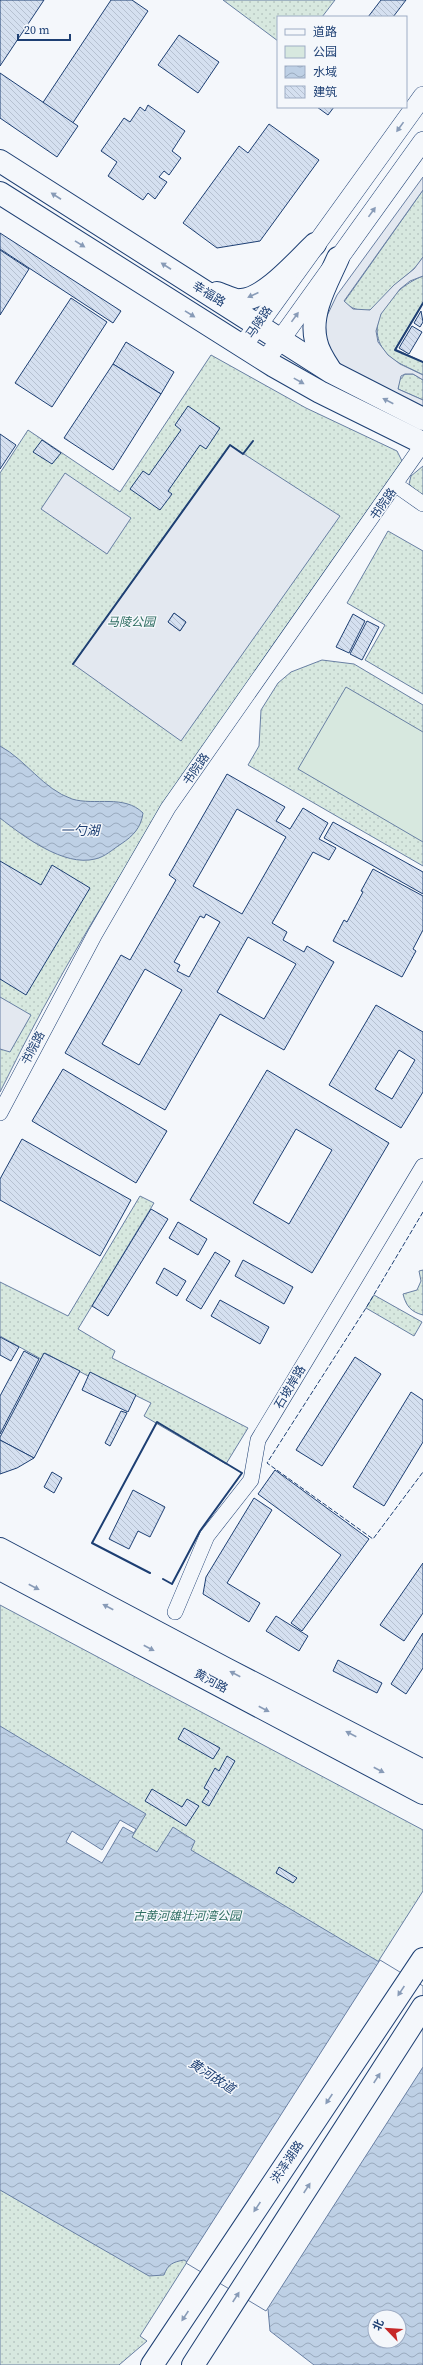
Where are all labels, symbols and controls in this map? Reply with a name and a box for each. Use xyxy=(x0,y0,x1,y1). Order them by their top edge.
scale bar xyxy=(18,16,70,42)
legend xyxy=(277,16,407,108)
text: 20 m xyxy=(24,22,50,38)
text: 道路 xyxy=(313,24,337,40)
text: 公园 xyxy=(313,44,337,60)
text: 水域 xyxy=(313,64,337,80)
text: 建筑 xyxy=(313,84,337,100)
one-way arrow xyxy=(396,122,404,132)
one-way arrow xyxy=(50,193,62,200)
one-way arrow xyxy=(367,207,375,217)
one-way arrow xyxy=(75,240,85,248)
one-way arrow xyxy=(160,263,172,270)
street label: 幸福路 xyxy=(189,278,229,310)
one-way arrow xyxy=(247,292,258,298)
street label: 马陵路 xyxy=(242,303,276,341)
one-way arrow xyxy=(184,310,196,317)
one-way arrow xyxy=(291,312,299,323)
one-way arrow xyxy=(293,377,305,384)
one-way arrow xyxy=(382,398,394,404)
street label: 书院路 xyxy=(366,485,400,523)
park label: 马陵公园 xyxy=(107,614,157,630)
street label: 书院路 xyxy=(179,750,213,788)
water label: 一勺湖 xyxy=(60,822,101,839)
street label: 书院路 xyxy=(17,1028,49,1068)
street label: 石坡岸路 xyxy=(271,1362,309,1412)
one-way arrow xyxy=(29,1584,40,1590)
one-way arrow xyxy=(102,1603,114,1610)
one-way arrow xyxy=(143,1645,155,1652)
street label: 黄河路 xyxy=(191,1665,231,1697)
one-way arrow xyxy=(229,1671,241,1678)
one-way arrow xyxy=(258,1706,270,1712)
one-way arrow xyxy=(345,1731,357,1737)
one-way arrow xyxy=(373,1766,385,1773)
park label: 古黄河雄壮河湾公园 xyxy=(133,1908,243,1924)
one-way arrow xyxy=(397,1986,405,1996)
water label: 黄河故道 xyxy=(186,2055,240,2098)
one-way arrow xyxy=(374,2072,381,2084)
one-way arrow xyxy=(325,2094,333,2105)
street label: 洪泽湖路 xyxy=(267,2138,307,2186)
one-way arrow xyxy=(303,2183,311,2193)
one-way arrow xyxy=(253,2202,261,2213)
one-way arrow xyxy=(233,2291,240,2303)
north arrow xyxy=(367,2309,407,2349)
one-way arrow xyxy=(181,2310,189,2321)
text: 北 xyxy=(369,2317,388,2333)

